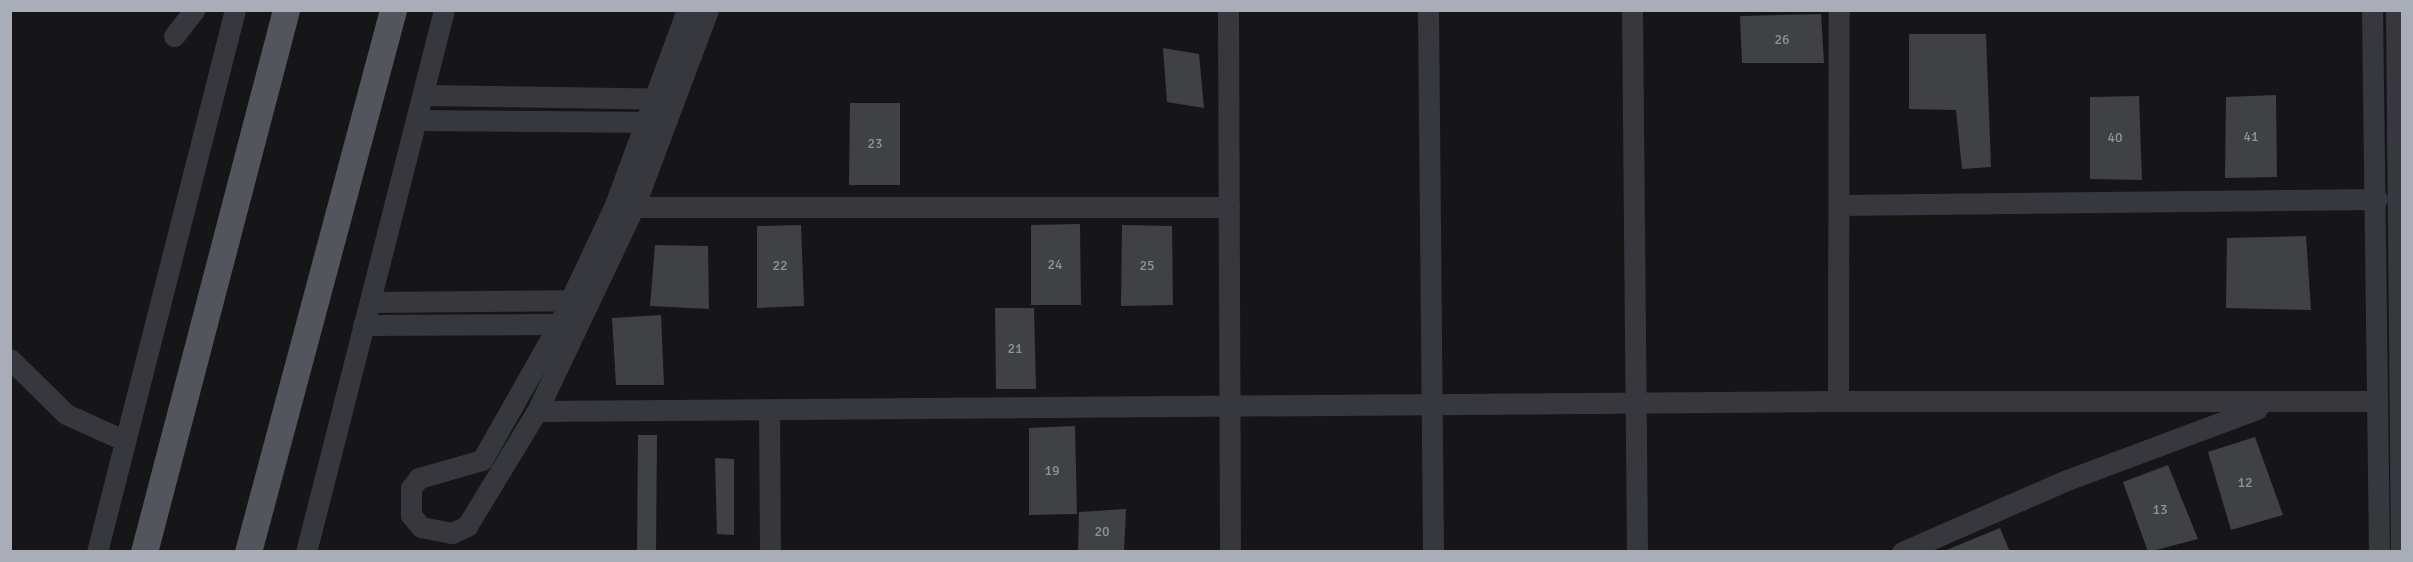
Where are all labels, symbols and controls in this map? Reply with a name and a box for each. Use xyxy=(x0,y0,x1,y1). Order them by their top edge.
house number: 26 xyxy=(1774,32,1790,48)
house number: 41 xyxy=(2243,129,2259,145)
house number: 40 xyxy=(2107,130,2123,146)
house number: 23 xyxy=(867,136,883,152)
house number: 24 xyxy=(1047,257,1063,273)
house number: 22 xyxy=(772,258,788,274)
house number: 25 xyxy=(1139,258,1155,274)
house number: 21 xyxy=(1007,341,1023,357)
house number: 19 xyxy=(1044,463,1060,479)
house number: 12 xyxy=(2237,475,2253,491)
house number: 13 xyxy=(2152,502,2168,518)
house number: 20 xyxy=(1094,524,1110,540)

